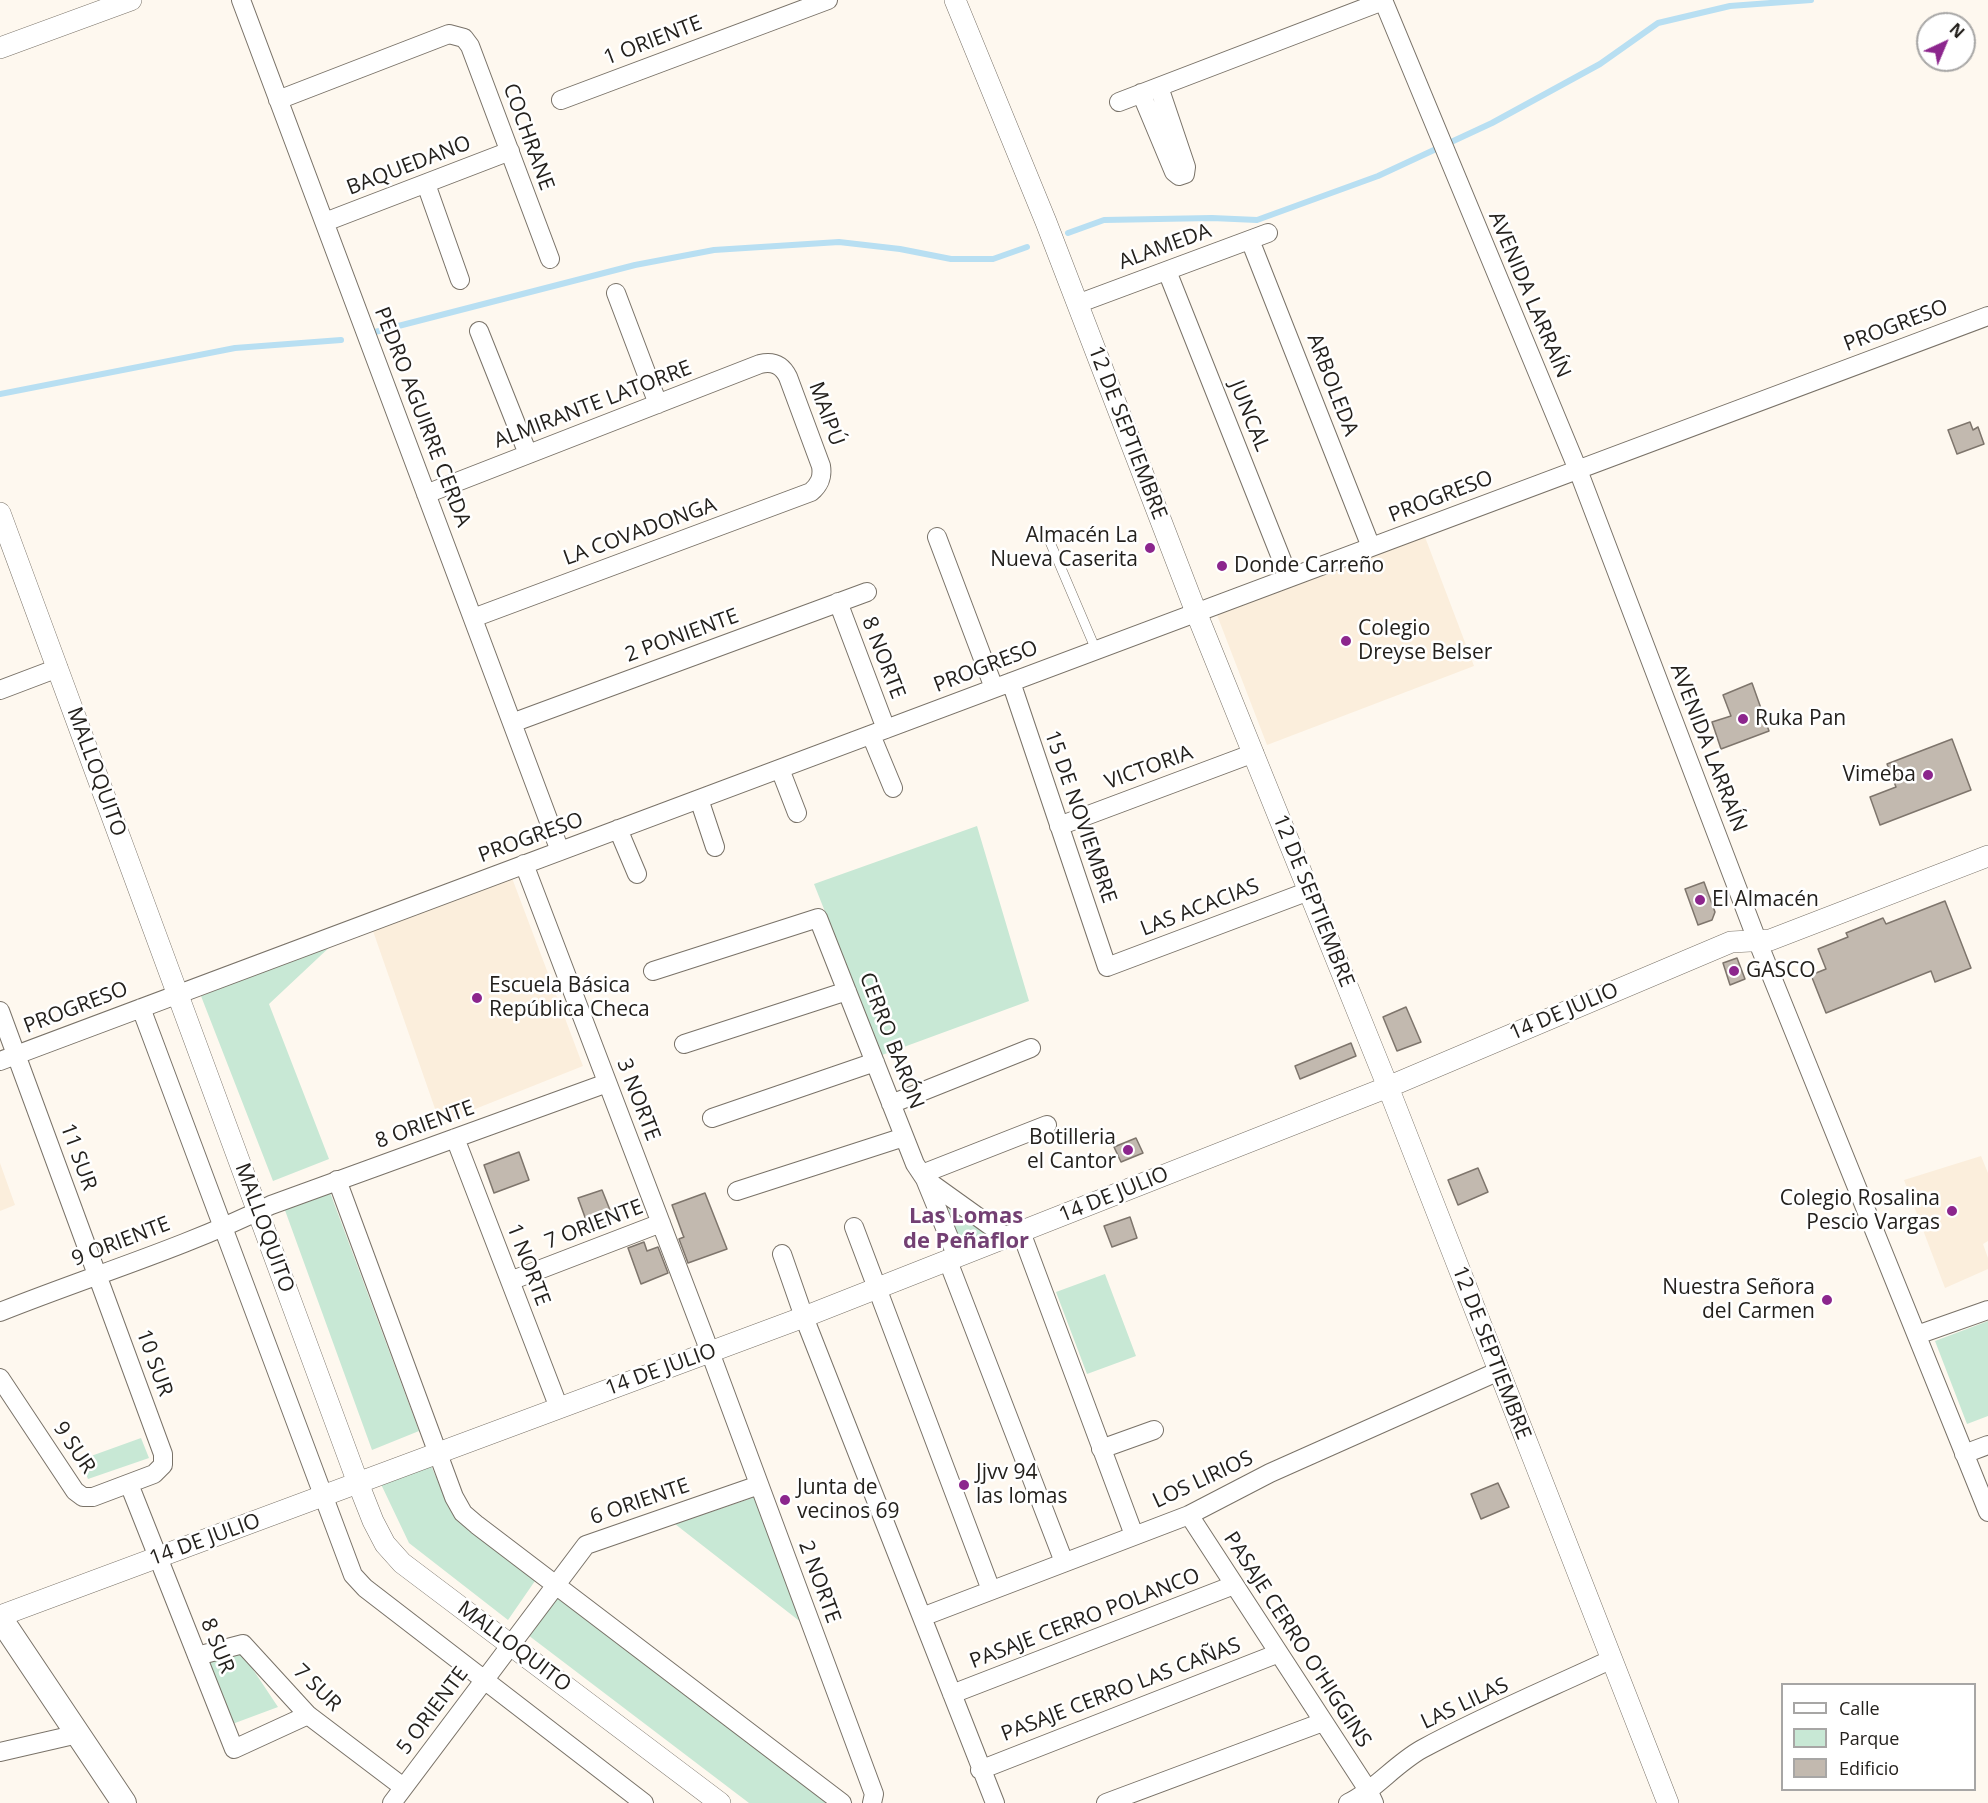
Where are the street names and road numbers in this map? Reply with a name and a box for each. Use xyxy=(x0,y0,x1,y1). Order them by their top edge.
street label: 1 ORIENTE xyxy=(600,11,706,71)
street label: COCHRANE xyxy=(497,80,559,194)
street label: BAQUEDANO xyxy=(343,131,475,201)
street label: AVENIDA LARRAÍN xyxy=(1483,208,1575,382)
street label: ALAMEDA xyxy=(1115,219,1215,275)
street label: PROGRESO xyxy=(1840,295,1952,357)
street label: PEDRO AGUIRRE CERDA xyxy=(368,304,476,530)
street label: ARBOLEDA xyxy=(1301,330,1363,440)
street label: 12 DE SEPTIEMBRE xyxy=(1082,343,1172,523)
street label: ALMIRANTE LATORRE xyxy=(491,356,695,454)
street label: JUNCAL xyxy=(1223,377,1275,455)
street label: MAIPÚ xyxy=(803,379,849,449)
street label: PROGRESO xyxy=(1385,466,1497,528)
street label: LA COVADONGA xyxy=(560,493,720,571)
street label: 2 PONIENTE xyxy=(622,604,742,668)
street label: 8 NORTE xyxy=(856,613,910,703)
street label: PROGRESO xyxy=(930,636,1042,698)
street label: AVENIDA LARRAÍN xyxy=(1664,660,1752,836)
street label: MALLOQUITO xyxy=(61,704,131,840)
street label: 15 DE NOVIEMBRE xyxy=(1039,727,1121,907)
street label: VICTORIA xyxy=(1102,740,1196,796)
street label: PROGRESO xyxy=(475,807,587,869)
street label: 12 DE SEPTIEMBRE xyxy=(1267,811,1359,991)
street label: LAS ACACIAS xyxy=(1137,874,1263,942)
street label: CERRO BARÓN xyxy=(853,969,929,1113)
street label: PROGRESO xyxy=(20,977,132,1039)
street label: 14 DE JULIO xyxy=(1506,978,1622,1046)
street label: 3 NORTE xyxy=(611,1055,665,1145)
street label: 8 ORIENTE xyxy=(372,1095,478,1155)
street label: 11 SUR xyxy=(54,1120,102,1194)
street label: MALLOQUITO xyxy=(229,1160,299,1296)
street label: 14 DE JULIO xyxy=(1056,1162,1172,1228)
street label: 7 ORIENTE xyxy=(541,1195,647,1255)
street label: 9 ORIENTE xyxy=(68,1212,174,1272)
street label: 1 NORTE xyxy=(501,1220,555,1310)
street label: 12 DE SEPTIEMBRE xyxy=(1446,1263,1536,1443)
street label: 10 SUR xyxy=(130,1326,178,1400)
street label: 14 DE JULIO xyxy=(602,1338,720,1402)
street label: 9 SUR xyxy=(48,1417,100,1479)
street label: LOS LIRIOS xyxy=(1149,1446,1257,1514)
street label: 6 ORIENTE xyxy=(587,1473,693,1531)
street label: 14 DE JULIO xyxy=(146,1508,264,1572)
street label: PASAJE CERRO O'HIGGINS xyxy=(1218,1527,1376,1753)
street label: 2 NORTE xyxy=(792,1537,846,1627)
street label: PASAJE CERRO POLANCO xyxy=(966,1563,1204,1675)
street label: MALLOQUITO xyxy=(452,1596,576,1698)
street label: 8 SUR xyxy=(195,1615,239,1677)
street label: PASAJE CERRO LAS CAÑAS xyxy=(998,1633,1244,1747)
street label: 7 SUR xyxy=(288,1659,346,1717)
street label: 5 ORIENTE xyxy=(392,1662,474,1760)
street label: LAS LILAS xyxy=(1417,1673,1513,1735)

